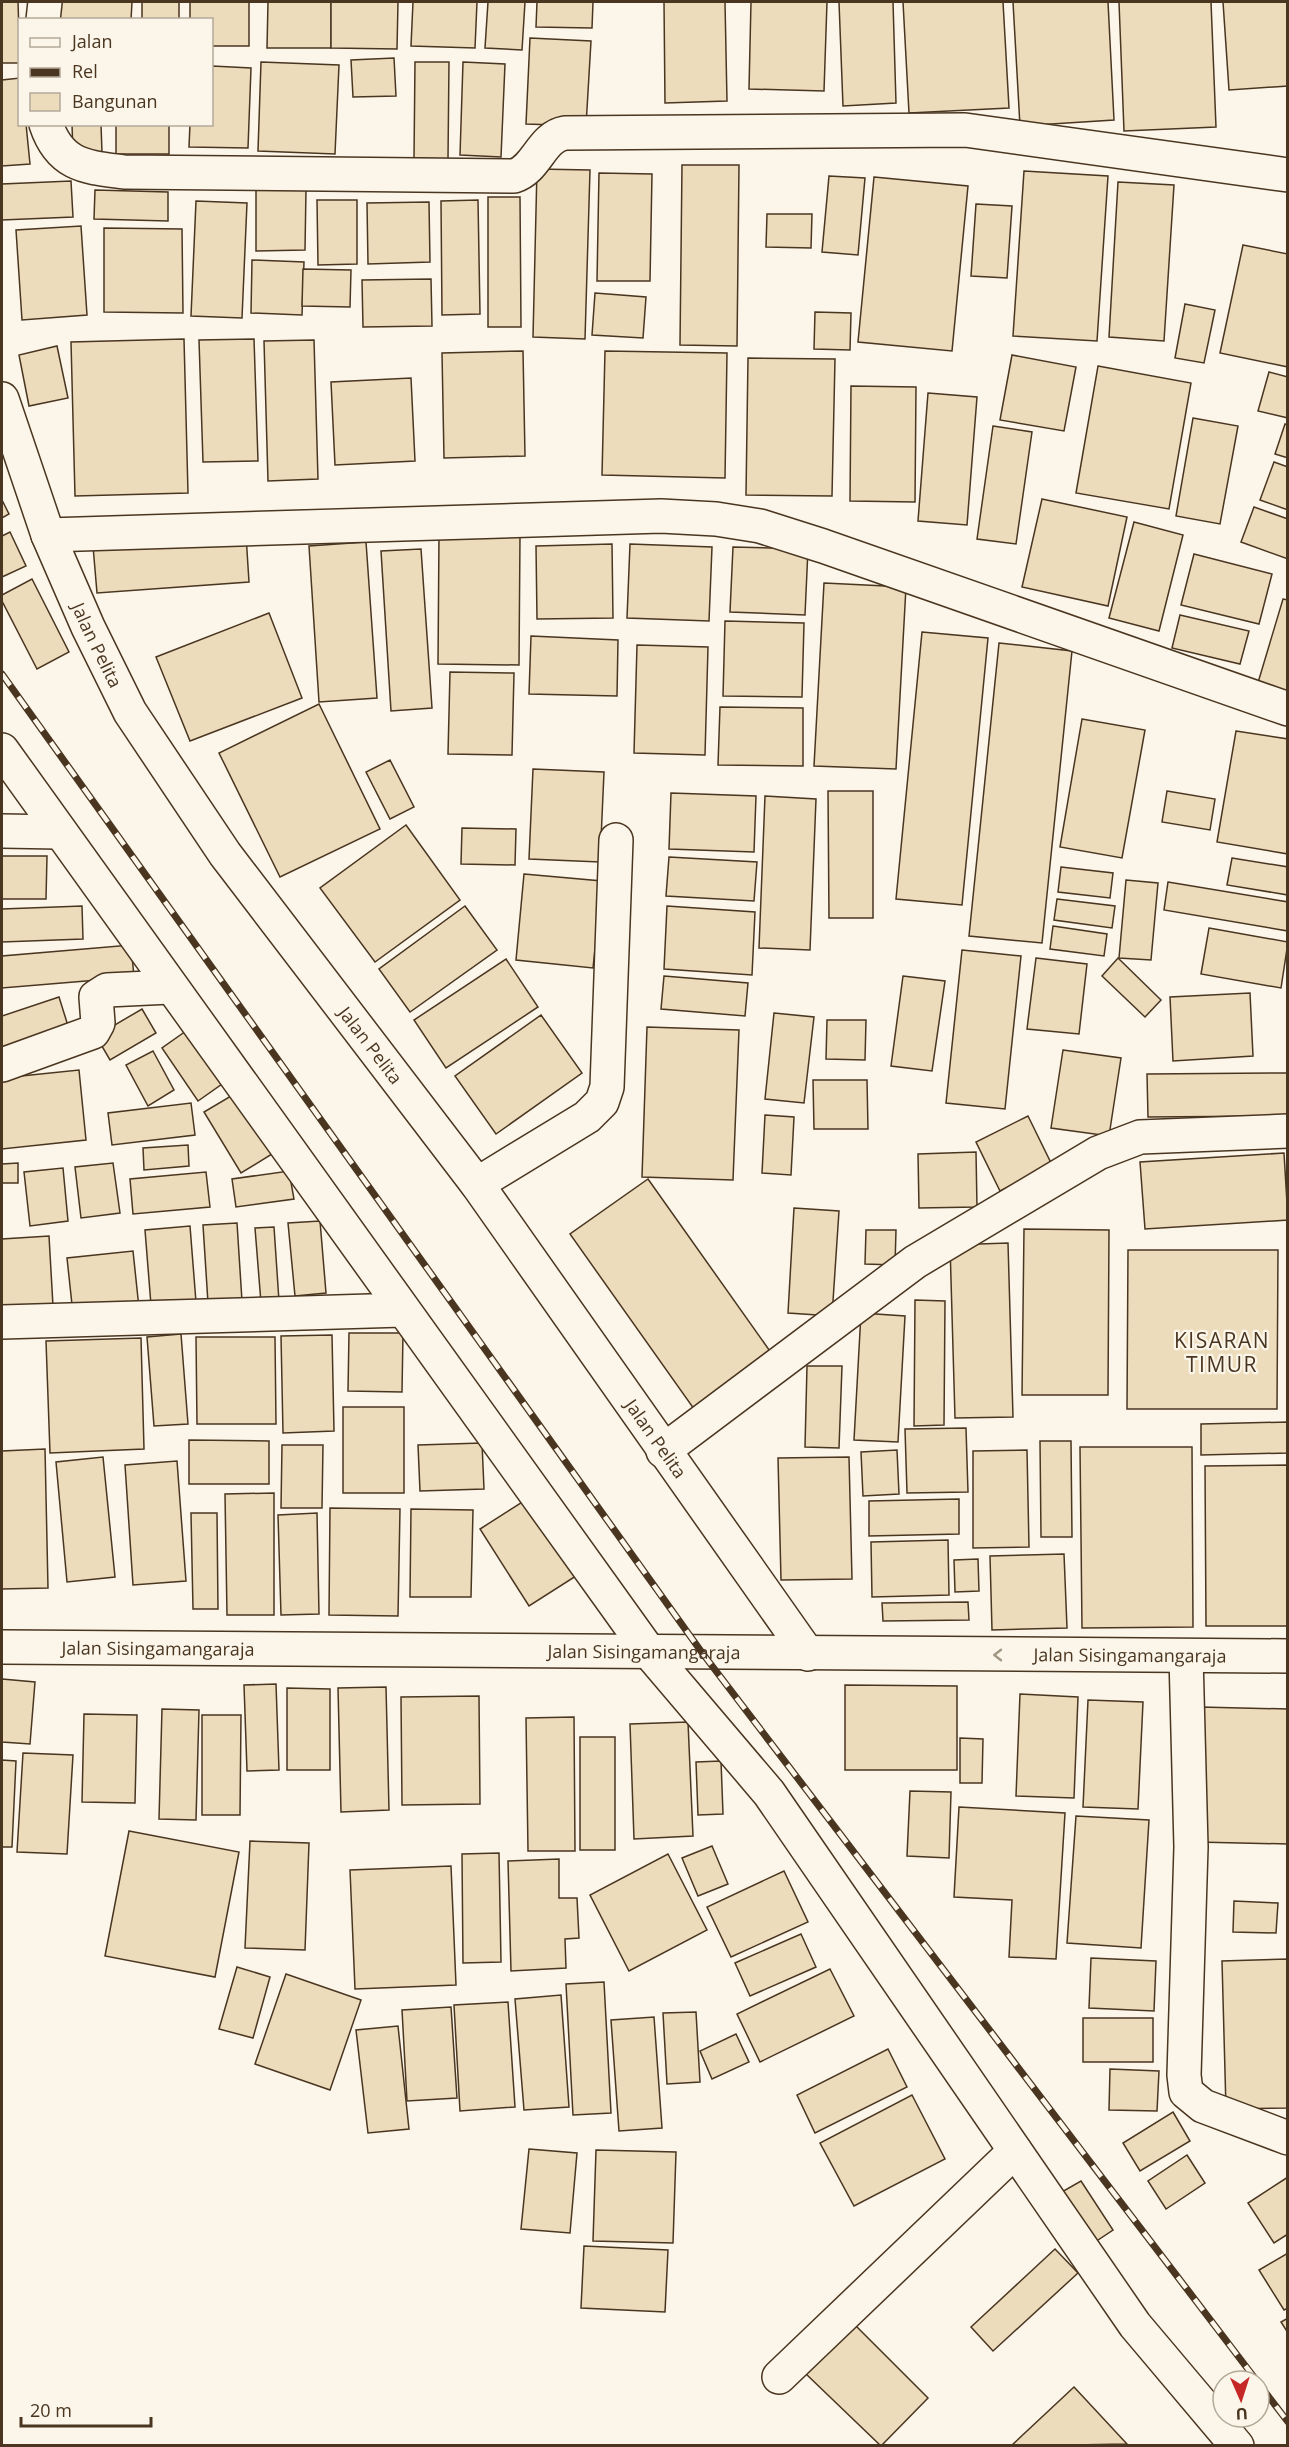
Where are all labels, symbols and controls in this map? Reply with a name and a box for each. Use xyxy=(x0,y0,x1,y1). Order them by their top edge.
legend xyxy=(18,18,213,126)
text: Jalan xyxy=(70,29,112,53)
text: Rel xyxy=(72,59,98,83)
text: Bangunan xyxy=(72,89,158,113)
street label: Jalan Pelita xyxy=(66,597,128,691)
street label: Jalan Pelita xyxy=(332,1000,408,1089)
district label: KISARAN TIMUR xyxy=(1174,1326,1270,1378)
street label: Jalan Pelita xyxy=(619,1392,692,1483)
street label: Jalan Sisingamangaraja xyxy=(59,1635,255,1661)
street label: Jalan Sisingamangaraja xyxy=(545,1639,741,1664)
street label: Jalan Sisingamangaraja xyxy=(1031,1642,1227,1668)
one-way arrow xyxy=(994,1649,1003,1661)
north arrow xyxy=(1211,2369,1271,2429)
scale bar xyxy=(21,2390,152,2428)
text: 20 m xyxy=(30,2398,72,2422)
text: U xyxy=(1235,2403,1248,2425)

